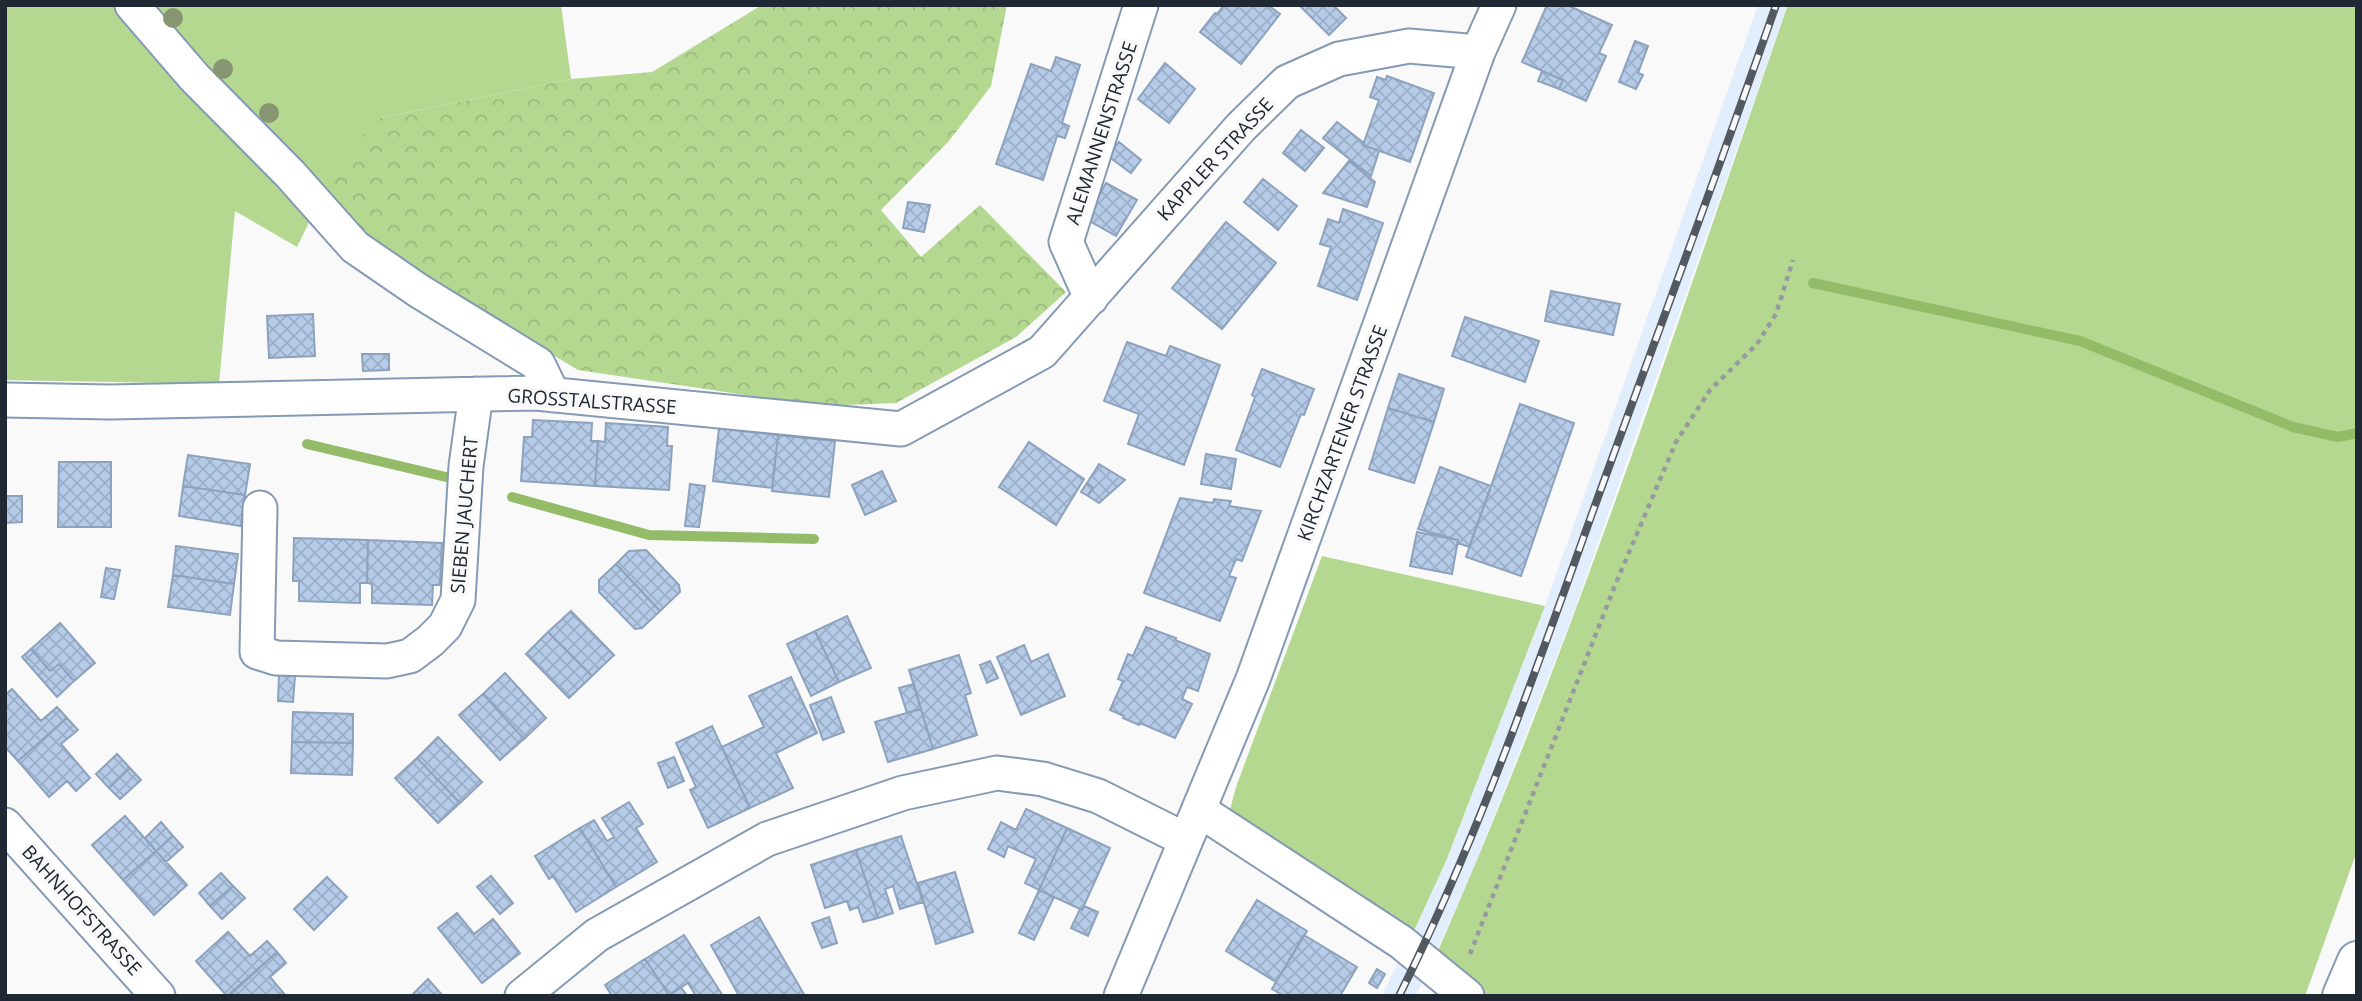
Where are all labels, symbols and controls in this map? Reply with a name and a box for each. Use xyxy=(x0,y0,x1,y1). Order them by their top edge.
street label: ALEMANNENSTRASSE xyxy=(1059,38,1143,228)
street label: KAPPLER STRASSE xyxy=(1151,92,1279,226)
street label: KIRCHZARTENER STRASSE xyxy=(1291,322,1393,544)
street label: GROSSTALSTRASSE xyxy=(507,382,677,420)
street label: SIEBEN JAUCHERT xyxy=(444,435,484,595)
street label: BAHNHOFSTRASSE xyxy=(16,839,148,981)

